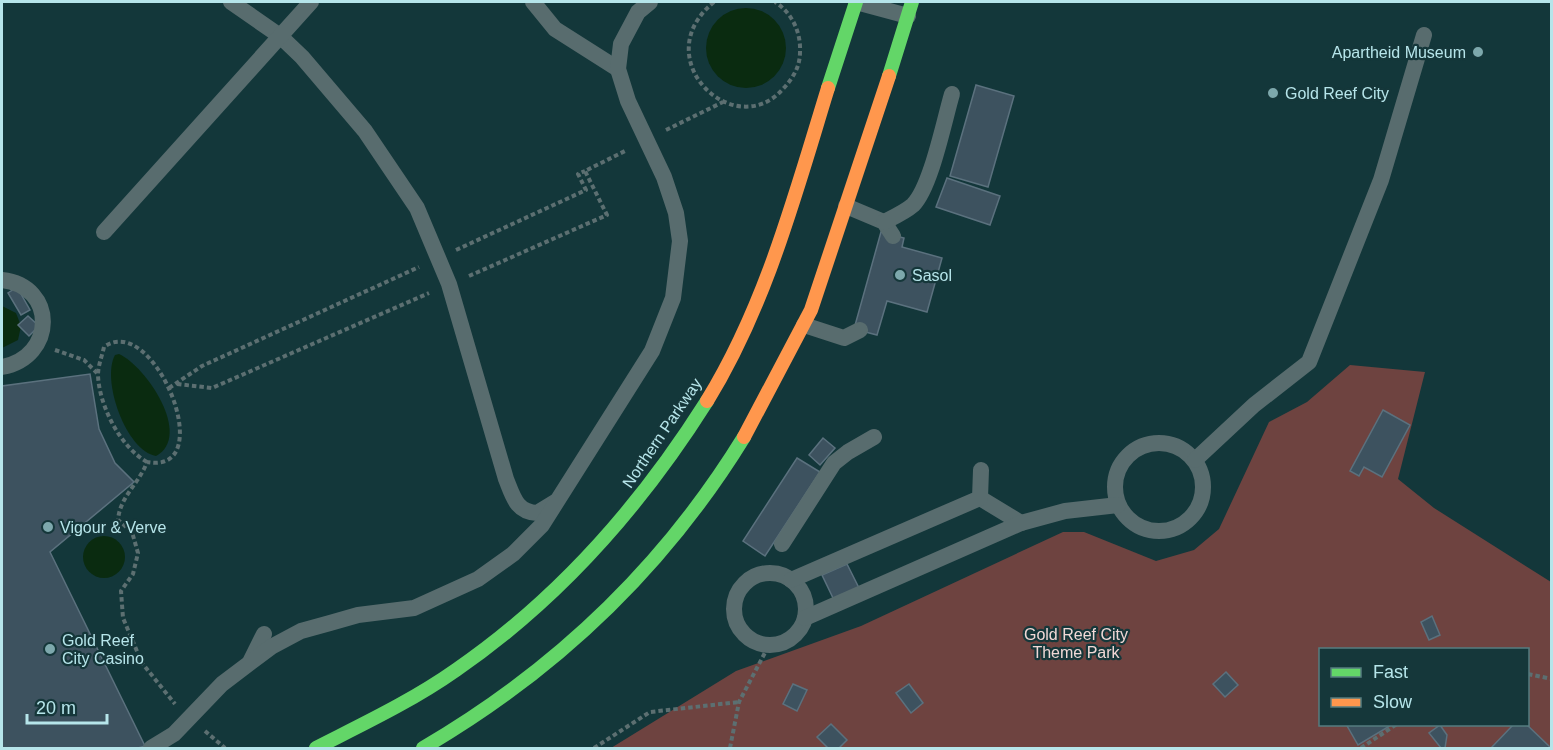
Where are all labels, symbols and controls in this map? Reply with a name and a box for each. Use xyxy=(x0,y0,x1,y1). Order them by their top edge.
place label: Apartheid Museum xyxy=(1332,44,1466,61)
marker: Apartheid Museum xyxy=(1471,45,1485,59)
place label: Gold Reef City xyxy=(1285,85,1389,102)
marker: Gold Reef City xyxy=(1266,86,1280,100)
place label: Sasol xyxy=(912,267,952,284)
marker: Sasol xyxy=(893,268,907,282)
street label: Northern Parkway xyxy=(619,375,705,491)
place label: Vigour & Verve xyxy=(60,519,167,536)
marker: Vigour & Verve xyxy=(41,520,55,534)
park label: Gold Reef City Theme Park xyxy=(1024,626,1128,661)
place label: Gold Reef City Casino xyxy=(62,632,144,667)
marker: Gold Reef City Casino xyxy=(43,642,57,656)
legend xyxy=(1319,648,1529,726)
text: Fast xyxy=(1373,662,1408,682)
scale bar xyxy=(27,687,106,725)
text: Slow xyxy=(1373,692,1413,712)
text: 20 m xyxy=(36,698,76,718)

